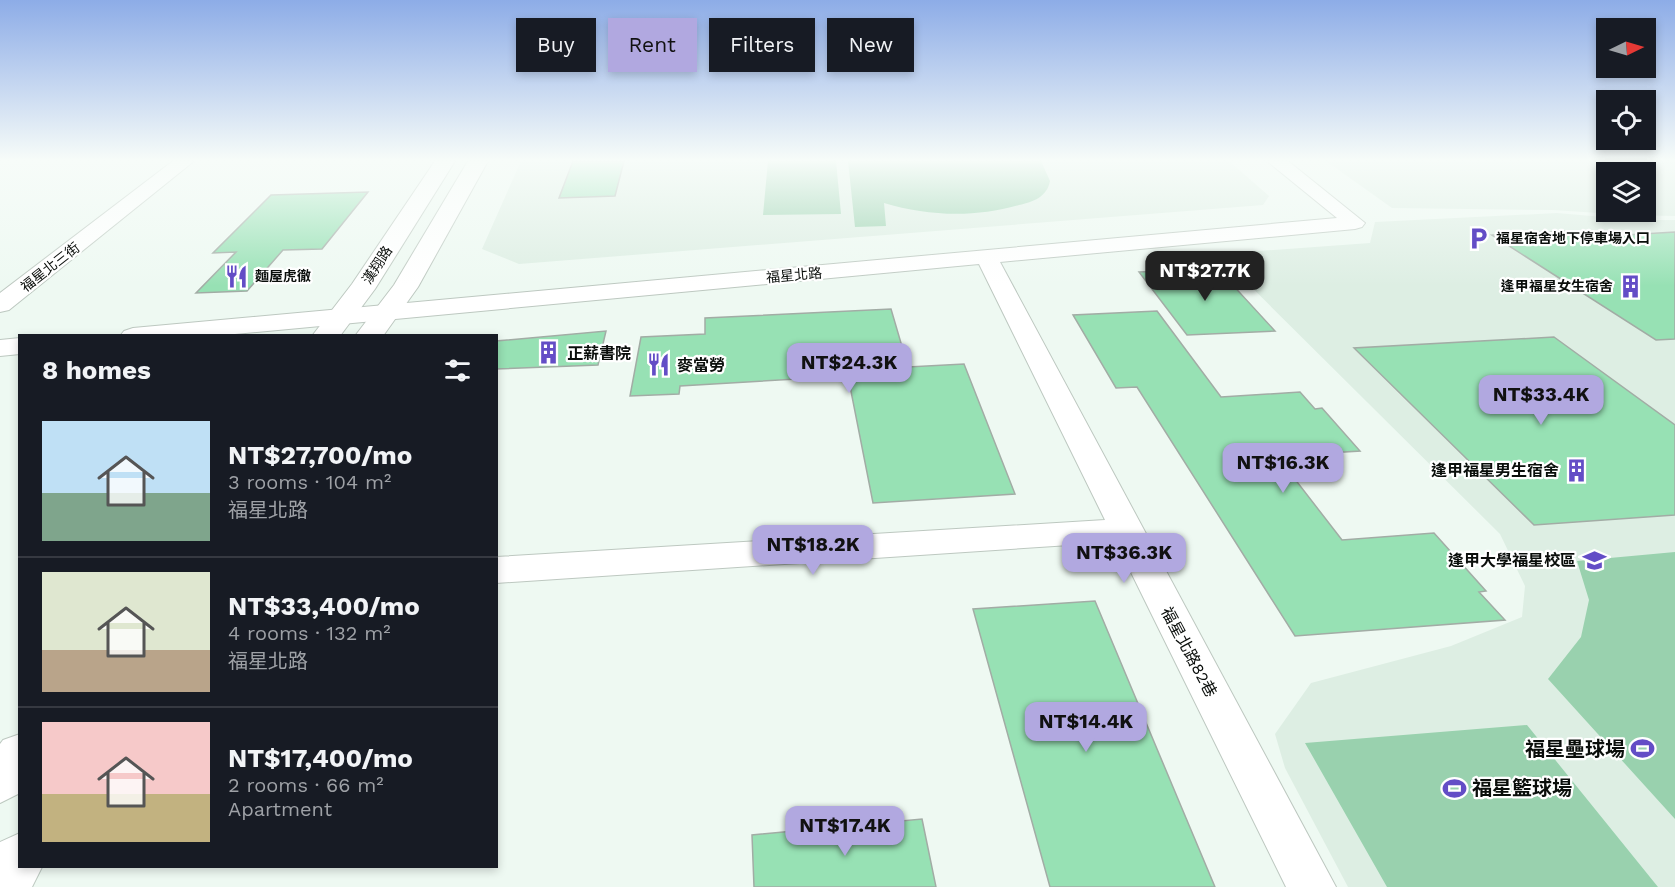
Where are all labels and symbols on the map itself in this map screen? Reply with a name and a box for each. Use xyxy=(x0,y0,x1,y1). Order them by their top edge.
north arrow xyxy=(1596,18,1656,78)
parking icon: 福星宿舍地下停車場入口 xyxy=(1465,225,1491,251)
place label: 福星宿舍地下停車場入口 xyxy=(1496,230,1650,246)
street label: 福星北三街 xyxy=(17,239,83,295)
street label: 漢翔路 xyxy=(359,243,395,287)
pin: NT$27.7K xyxy=(1143,251,1267,302)
restaurant icon: 麵屋虎徹 xyxy=(224,263,250,289)
street label: 福星北路 xyxy=(765,265,823,285)
place label: 麵屋虎徹 xyxy=(255,268,311,284)
building icon: 逢甲福星女生宿舍 xyxy=(1618,273,1644,299)
place label: 逢甲福星女生宿舍 xyxy=(1501,278,1613,294)
building icon: 正薪書院 xyxy=(536,340,562,366)
pin: NT$24.3K xyxy=(787,343,911,394)
place label: 正薪書院 xyxy=(567,344,631,363)
restaurant icon: 麥當勞 xyxy=(646,352,672,378)
place label: 麥當勞 xyxy=(677,356,725,375)
pin: NT$33.4K xyxy=(1479,375,1603,426)
pin: NT$16.3K xyxy=(1221,443,1345,494)
building icon: 逢甲福星男生宿舍 xyxy=(1564,457,1590,483)
place label: 逢甲福星男生宿舍 xyxy=(1431,461,1559,480)
pin: NT$18.2K xyxy=(751,525,875,576)
pin: NT$36.3K xyxy=(1062,533,1186,584)
school or university icon: 逢甲大學福星校區 xyxy=(1581,547,1607,573)
place label: 逢甲大學福星校區 xyxy=(1448,551,1576,570)
street label: 福星北路82巷 xyxy=(1157,604,1221,700)
pin: NT$14.4K xyxy=(1024,702,1148,753)
sports icon: 福星壘球場 xyxy=(1630,736,1656,762)
place label: 福星壘球場 xyxy=(1525,737,1625,761)
sports icon: 福星籃球場 xyxy=(1441,775,1467,801)
place label: 福星籃球場 xyxy=(1472,776,1572,800)
pin: NT$17.4K xyxy=(783,806,907,857)

